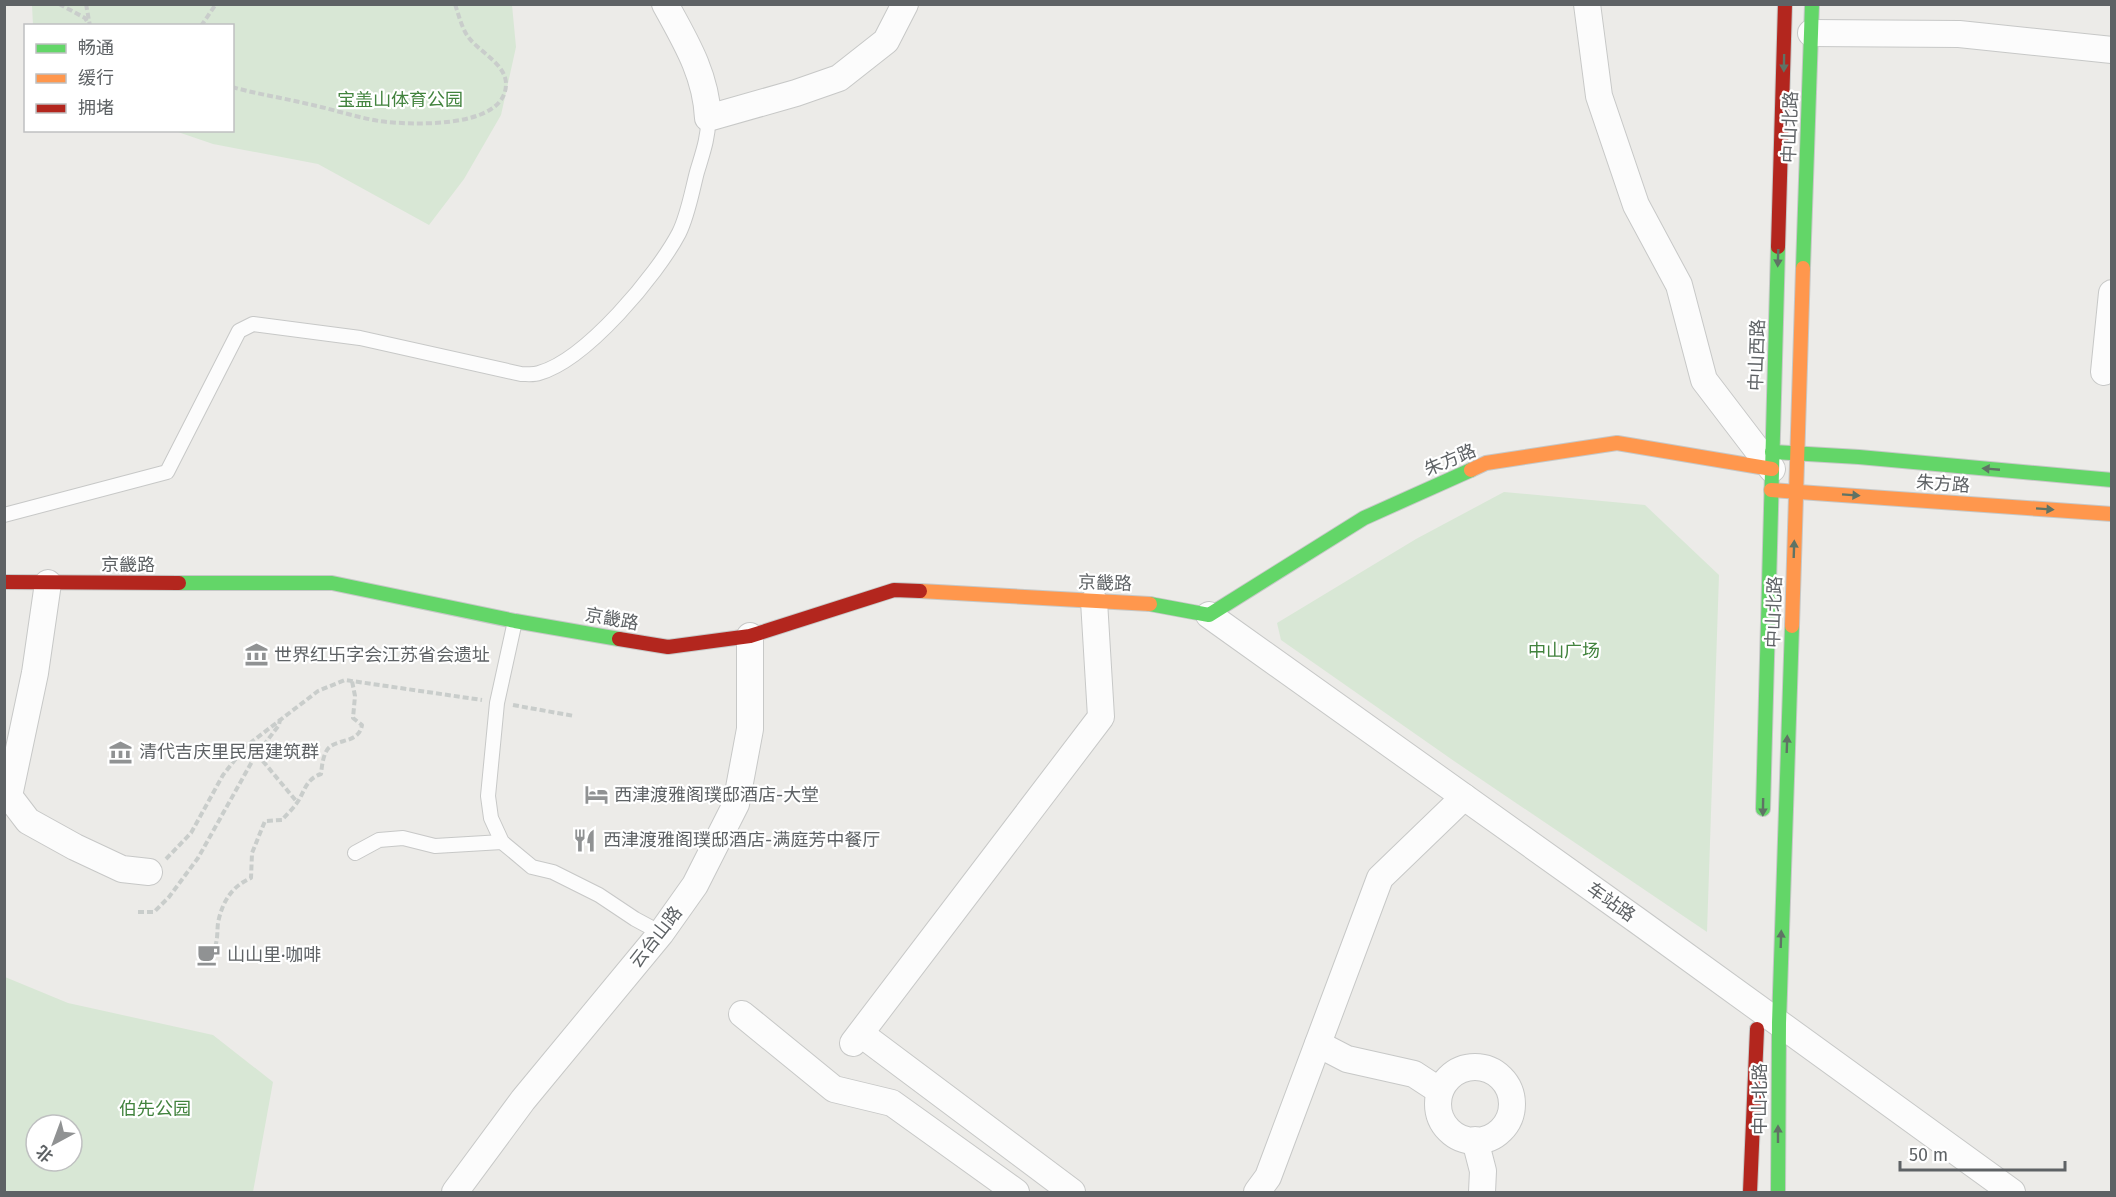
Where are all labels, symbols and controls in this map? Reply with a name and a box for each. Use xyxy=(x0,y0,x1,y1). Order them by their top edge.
legend xyxy=(24,24,234,132)
text: 畅通 xyxy=(78,37,114,59)
one-way arrow xyxy=(1780,53,1789,72)
text: 缓行 xyxy=(78,67,114,89)
park label: 宝盖山体育公园 xyxy=(337,89,463,111)
street label: 中山北路 xyxy=(1778,91,1802,163)
text: 拥堵 xyxy=(78,97,114,119)
one-way arrow xyxy=(1774,248,1783,267)
street label: 中山西路 xyxy=(1745,319,1769,391)
street label: 朱方路 xyxy=(1421,439,1479,481)
one-way arrow xyxy=(1981,464,2000,474)
street label: 朱方路 xyxy=(1915,471,1971,497)
one-way arrow xyxy=(1841,490,1860,499)
one-way arrow xyxy=(2036,505,2055,514)
one-way arrow xyxy=(1789,540,1798,559)
street label: 京畿路 xyxy=(101,554,155,576)
street label: 京畿路 xyxy=(1078,571,1132,595)
street label: 中山北路 xyxy=(1762,576,1786,648)
street label: 京畿路 xyxy=(584,603,640,635)
park label: 中山广场 xyxy=(1528,640,1600,662)
museum icon: 世界红卐字会江苏省会遗址 xyxy=(243,642,269,668)
place label: 世界红卐字会江苏省会遗址 xyxy=(274,644,490,666)
one-way arrow xyxy=(1783,735,1792,754)
museum icon: 清代吉庆里民居建筑群 xyxy=(108,739,134,765)
place label: 清代吉庆里民居建筑群 xyxy=(139,741,319,763)
hotel icon: 西津渡雅阁璞邸酒店-大堂 xyxy=(583,782,609,808)
place label: 西津渡雅阁璞邸酒店-大堂 xyxy=(614,784,819,806)
one-way arrow xyxy=(1758,798,1768,817)
restaurant icon: 西津渡雅阁璞邸酒店-满庭芳中餐厅 xyxy=(572,827,598,853)
place label: 西津渡雅阁璞邸酒店-满庭芳中餐厅 xyxy=(603,829,880,851)
street label: 车站路 xyxy=(1583,878,1639,926)
street label: 云台山路 xyxy=(625,902,687,972)
one-way arrow xyxy=(1777,930,1786,949)
cafe icon: 山山里·咖啡 xyxy=(196,942,222,968)
place label: 山山里·咖啡 xyxy=(227,944,321,966)
street label: 中山北路 xyxy=(1749,1063,1771,1135)
park label: 伯先公园 xyxy=(119,1098,191,1120)
north arrow xyxy=(24,1113,84,1173)
one-way arrow xyxy=(1773,1125,1783,1144)
scale bar xyxy=(1900,1134,2065,1172)
text: 北 xyxy=(32,1142,57,1166)
text: 50 m xyxy=(1909,1144,1948,1166)

